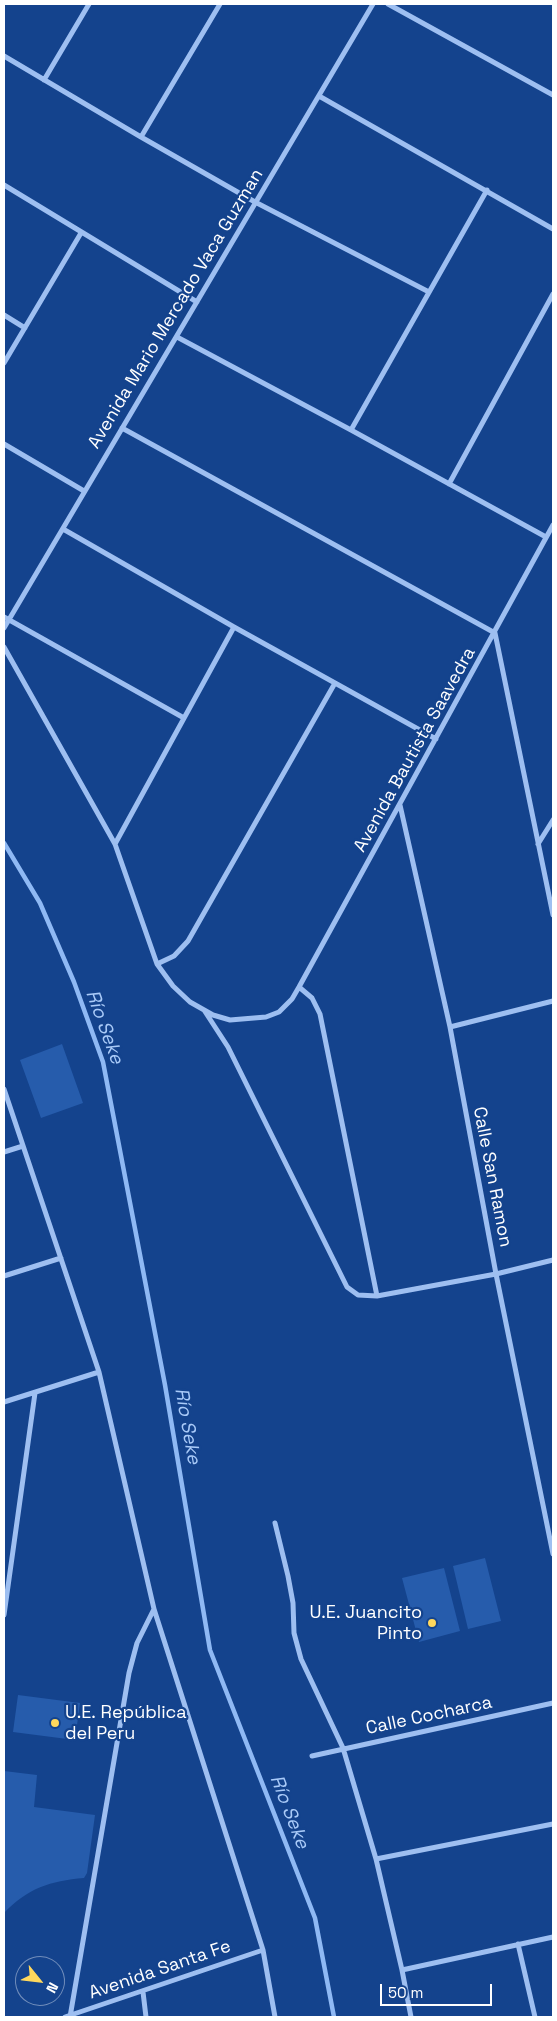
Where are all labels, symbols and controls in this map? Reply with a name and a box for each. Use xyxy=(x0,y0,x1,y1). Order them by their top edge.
street label: Avenida Mario Mercado Vaca Guzman xyxy=(84,165,268,453)
street label: Avenida Bautista Saavedra xyxy=(350,644,480,856)
water label: Río Seke xyxy=(80,987,128,1067)
street label: Calle San Ramon xyxy=(468,1105,516,1249)
water label: Río Seke xyxy=(169,1386,205,1466)
place label: U.E. Juancito Pinto xyxy=(310,1602,422,1645)
marker: U.E. Juancito Pinto xyxy=(426,1617,438,1629)
street label: Calle Cocharca xyxy=(364,1692,494,1740)
place label: U.E. República del Peru xyxy=(65,1702,187,1745)
marker: U.E. República del Peru xyxy=(49,1717,61,1729)
water label: Río Seke xyxy=(265,1772,313,1852)
street label: Avenida Santa Fe xyxy=(86,1936,234,2004)
north arrow xyxy=(15,1956,65,2006)
scale bar xyxy=(382,1974,494,2006)
text: N xyxy=(42,1979,62,1996)
text: 50 m xyxy=(388,1983,423,2002)

